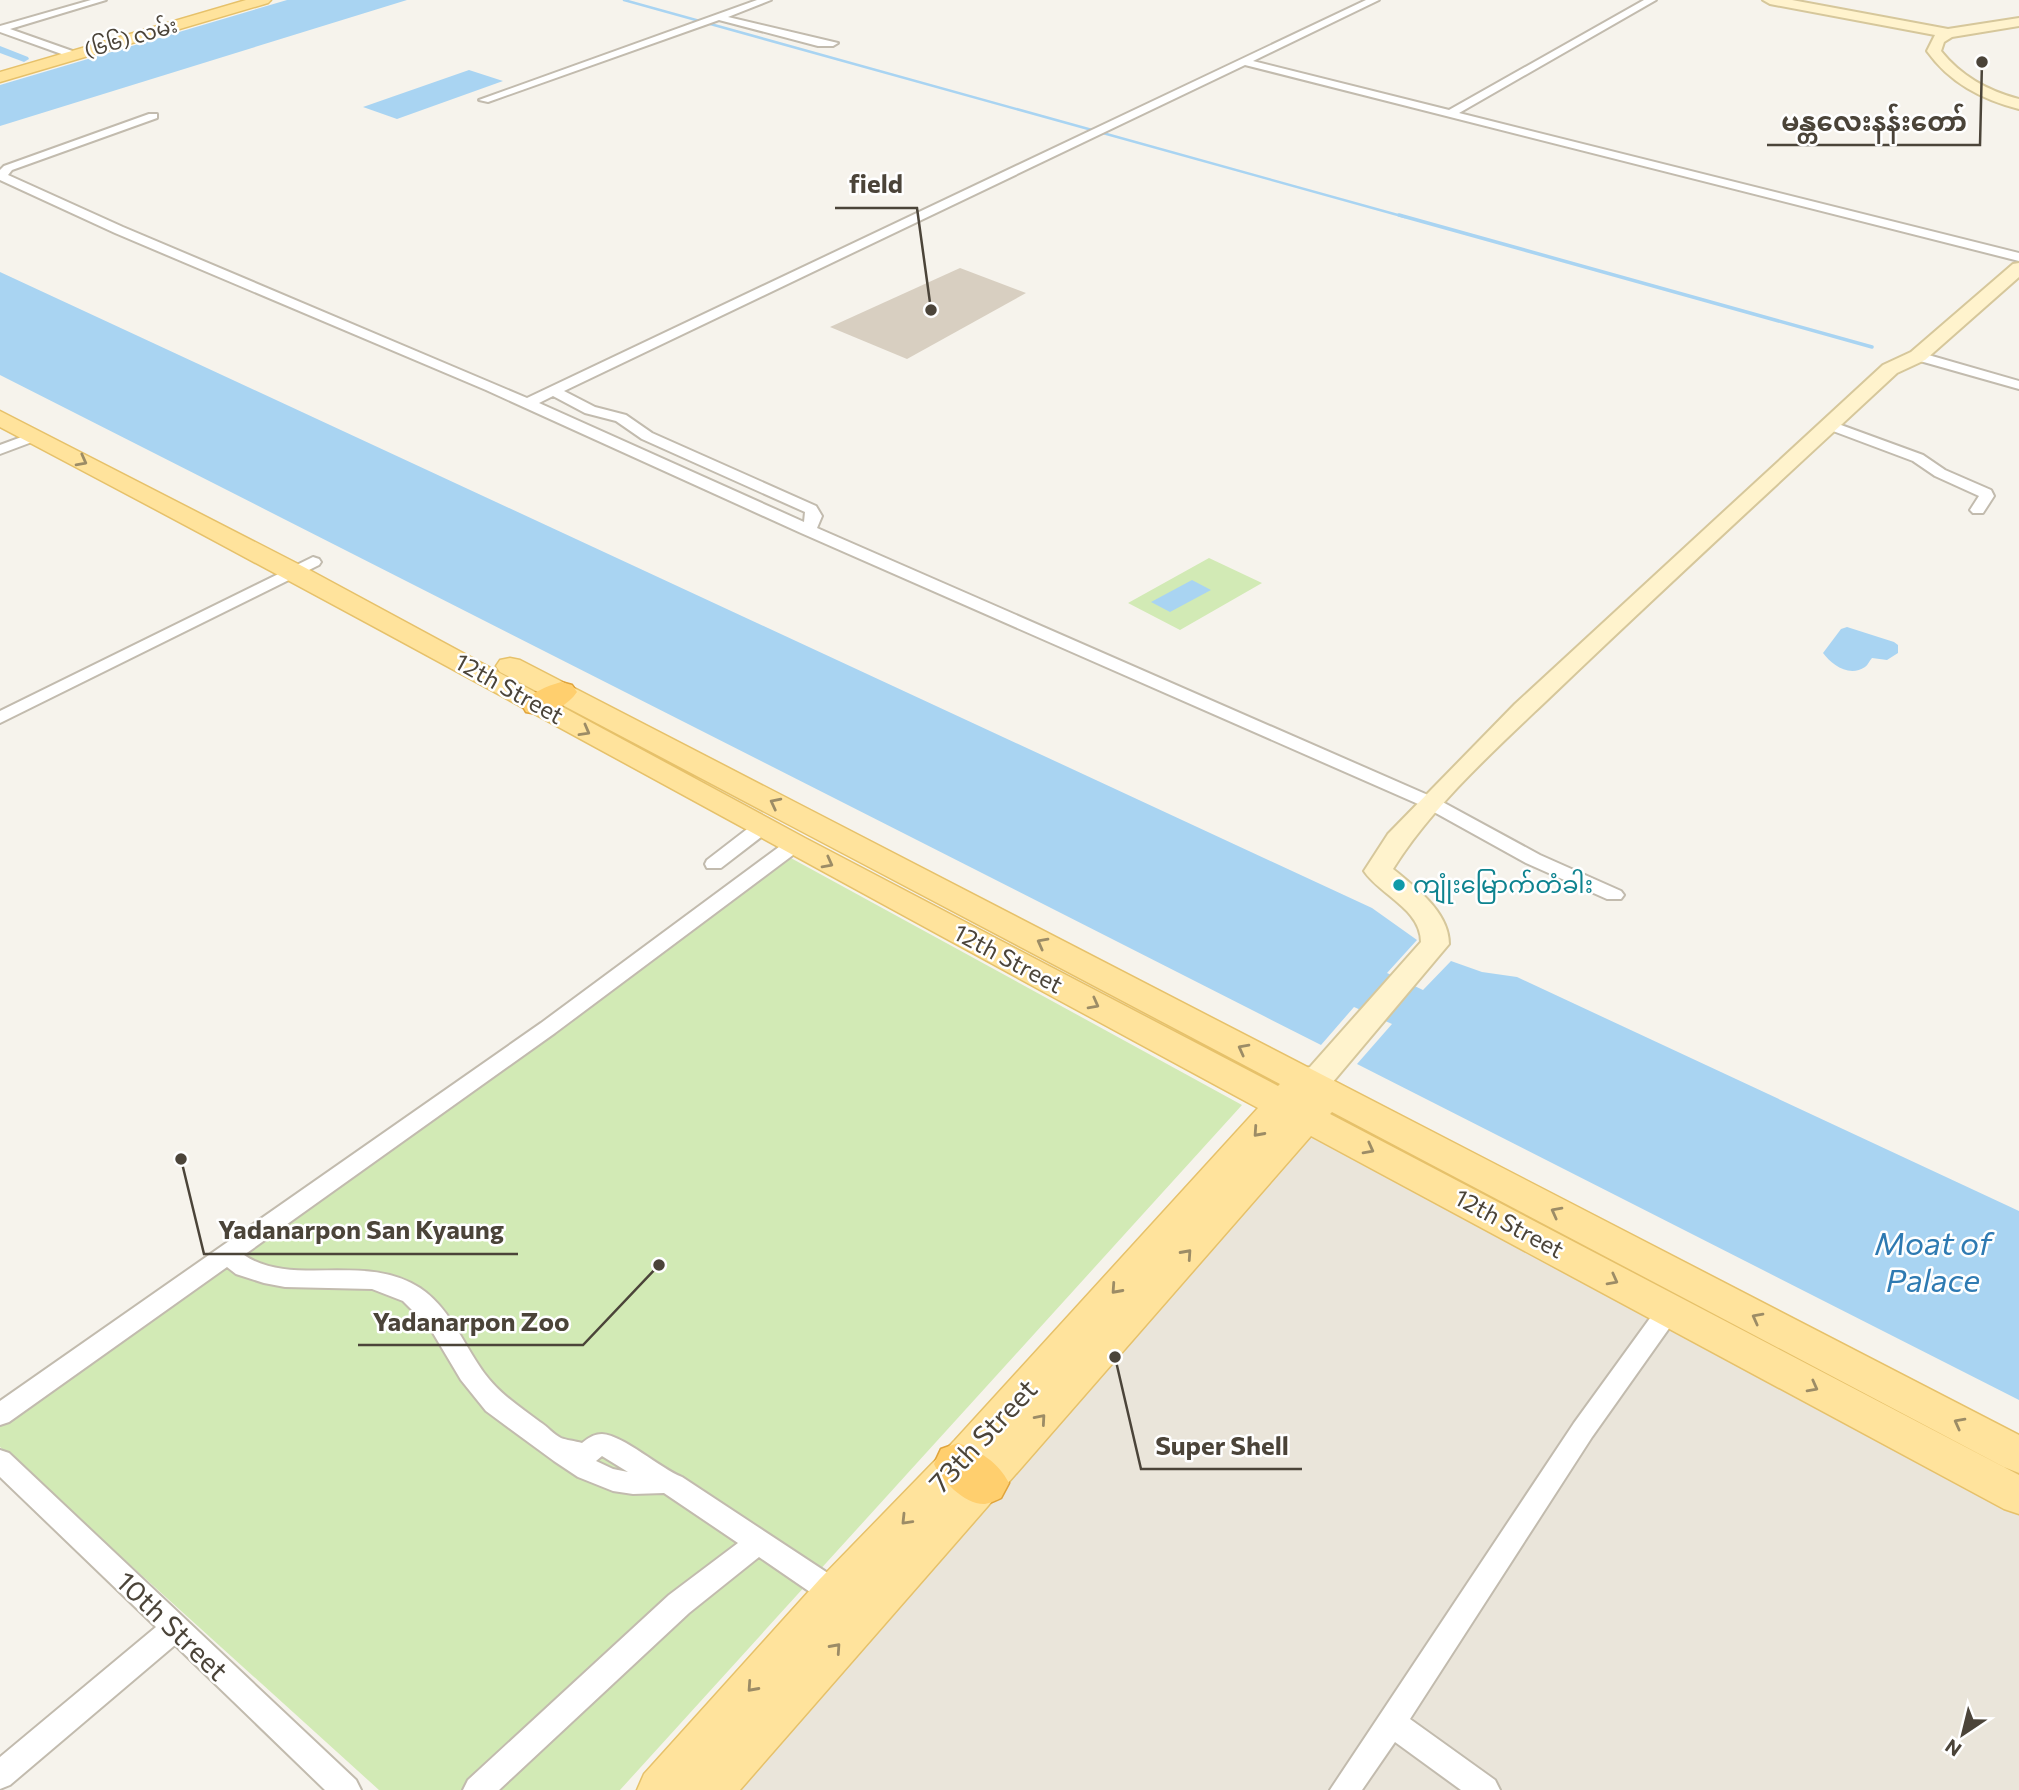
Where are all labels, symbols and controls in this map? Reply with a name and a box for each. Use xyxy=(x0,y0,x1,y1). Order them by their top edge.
street label: (၆၆) လမ်း xyxy=(81,9,180,62)
callout: မန္တလေးနန်းတော် xyxy=(1767,98,1980,145)
text: မန္တလေးနန်းတော် xyxy=(1781,103,1967,144)
callout: field xyxy=(835,161,917,208)
text: field xyxy=(849,167,903,198)
one-way arrow xyxy=(75,453,87,466)
street label: 12th Street xyxy=(450,646,569,729)
one-way arrow xyxy=(577,722,590,736)
one-way arrow xyxy=(770,798,782,812)
one-way arrow xyxy=(820,854,833,868)
place label: ကျုံးမြောက်တံခါး xyxy=(1413,869,1593,904)
marker: ကျုံးမြောက်တံခါး xyxy=(1391,877,1407,893)
street label: 12th Street xyxy=(949,917,1068,999)
one-way arrow xyxy=(1036,938,1049,951)
one-way arrow xyxy=(1086,995,1099,1009)
one-way arrow xyxy=(1238,1044,1250,1057)
one-way arrow xyxy=(1254,1124,1266,1137)
one-way arrow xyxy=(1362,1141,1374,1154)
street label: 12th Street xyxy=(1450,1182,1569,1264)
callout: Yadanarpon San Kyaung xyxy=(204,1207,518,1254)
one-way arrow xyxy=(1550,1207,1563,1220)
text: Yadanarpon San Kyaung xyxy=(218,1213,504,1244)
water label: Moat of Palace xyxy=(1874,1222,1995,1299)
one-way arrow xyxy=(1179,1249,1192,1262)
one-way arrow xyxy=(1605,1272,1618,1285)
one-way arrow xyxy=(1112,1281,1124,1294)
callout: Yadanarpon Zoo xyxy=(358,1298,583,1345)
text: Yadanarpon Zoo xyxy=(372,1305,570,1336)
one-way arrow xyxy=(1752,1312,1764,1326)
street label: 73th Street xyxy=(921,1372,1043,1499)
one-way arrow xyxy=(1806,1378,1819,1392)
one-way arrow xyxy=(1033,1414,1045,1427)
one-way arrow xyxy=(1953,1418,1966,1432)
callout: Super Shell xyxy=(1141,1422,1302,1469)
text: Super Shell xyxy=(1155,1429,1289,1460)
one-way arrow xyxy=(901,1511,914,1524)
street label: 10th Street xyxy=(110,1564,236,1687)
one-way arrow xyxy=(828,1643,841,1656)
one-way arrow xyxy=(748,1679,760,1692)
north arrow xyxy=(1928,1699,1998,1769)
text: N xyxy=(1941,1735,1965,1762)

